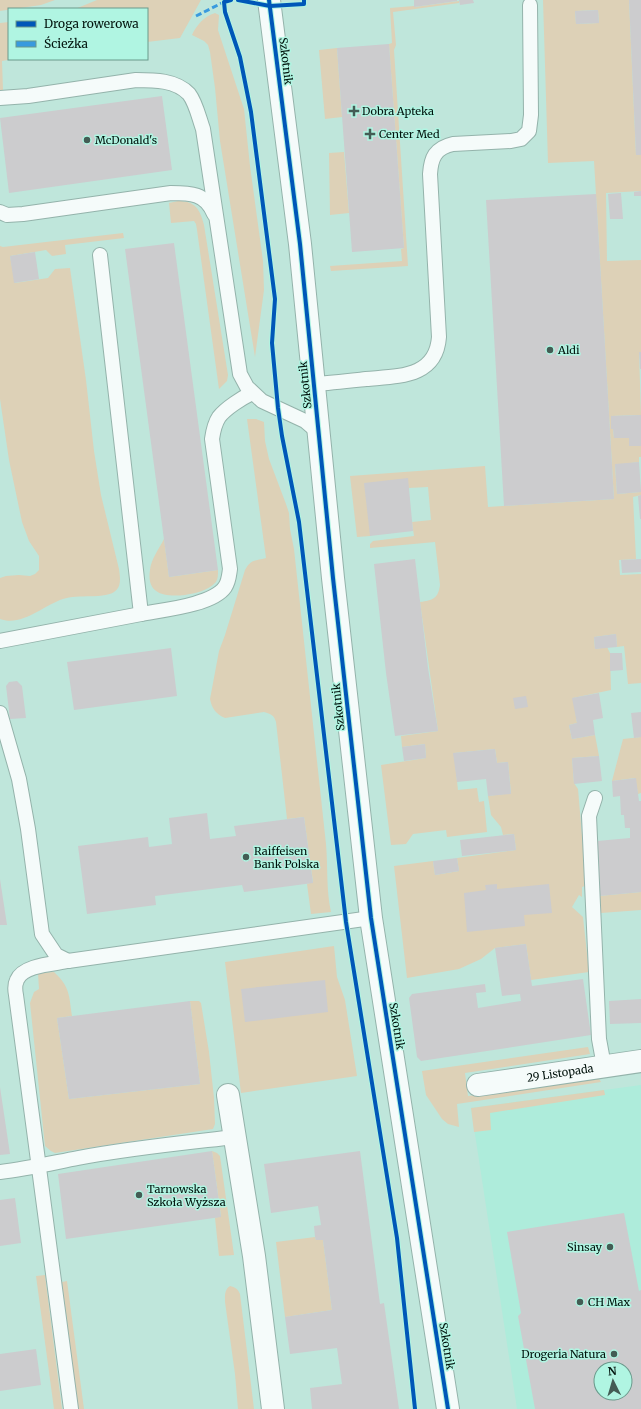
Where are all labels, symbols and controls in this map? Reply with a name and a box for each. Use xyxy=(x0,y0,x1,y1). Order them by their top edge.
legend xyxy=(8,8,148,60)
text: Droga rowerowa xyxy=(44,16,139,31)
text: Ścieżka xyxy=(44,36,89,51)
street label: Szkotnik xyxy=(276,37,296,85)
place label: Dobra Apteka xyxy=(362,104,434,118)
marker: Dobra Apteka xyxy=(349,106,359,116)
place label: Center Med xyxy=(379,127,440,141)
marker: Center Med xyxy=(364,128,376,140)
place label: McDonald's xyxy=(95,133,157,147)
marker: McDonald's xyxy=(82,135,92,145)
place label: Aldi xyxy=(557,343,580,357)
marker: Aldi xyxy=(545,345,555,355)
street label: Szkotnik xyxy=(296,361,314,409)
street label: Szkotnik xyxy=(329,683,347,731)
place label: Raiffeisen Bank Polska xyxy=(254,844,319,871)
marker: Raiffeisen Bank Polska xyxy=(241,852,251,862)
street label: Szkotnik xyxy=(386,1001,408,1051)
street label: 29 Listopada xyxy=(526,1061,595,1085)
place label: Tarnowska Szkoła Wyższa xyxy=(147,1182,226,1209)
marker: Tarnowska Szkoła Wyższa xyxy=(134,1190,144,1200)
place label: Sinsay xyxy=(567,1240,603,1254)
marker: Sinsay xyxy=(605,1242,615,1252)
place label: CH Max xyxy=(588,1295,630,1309)
marker: CH Max xyxy=(575,1297,585,1307)
street label: Szkotnik xyxy=(436,1321,458,1371)
place label: Drogeria Natura xyxy=(521,1347,606,1361)
marker: Drogeria Natura xyxy=(609,1349,619,1359)
north arrow xyxy=(593,1361,633,1401)
text: N xyxy=(607,1364,617,1378)

